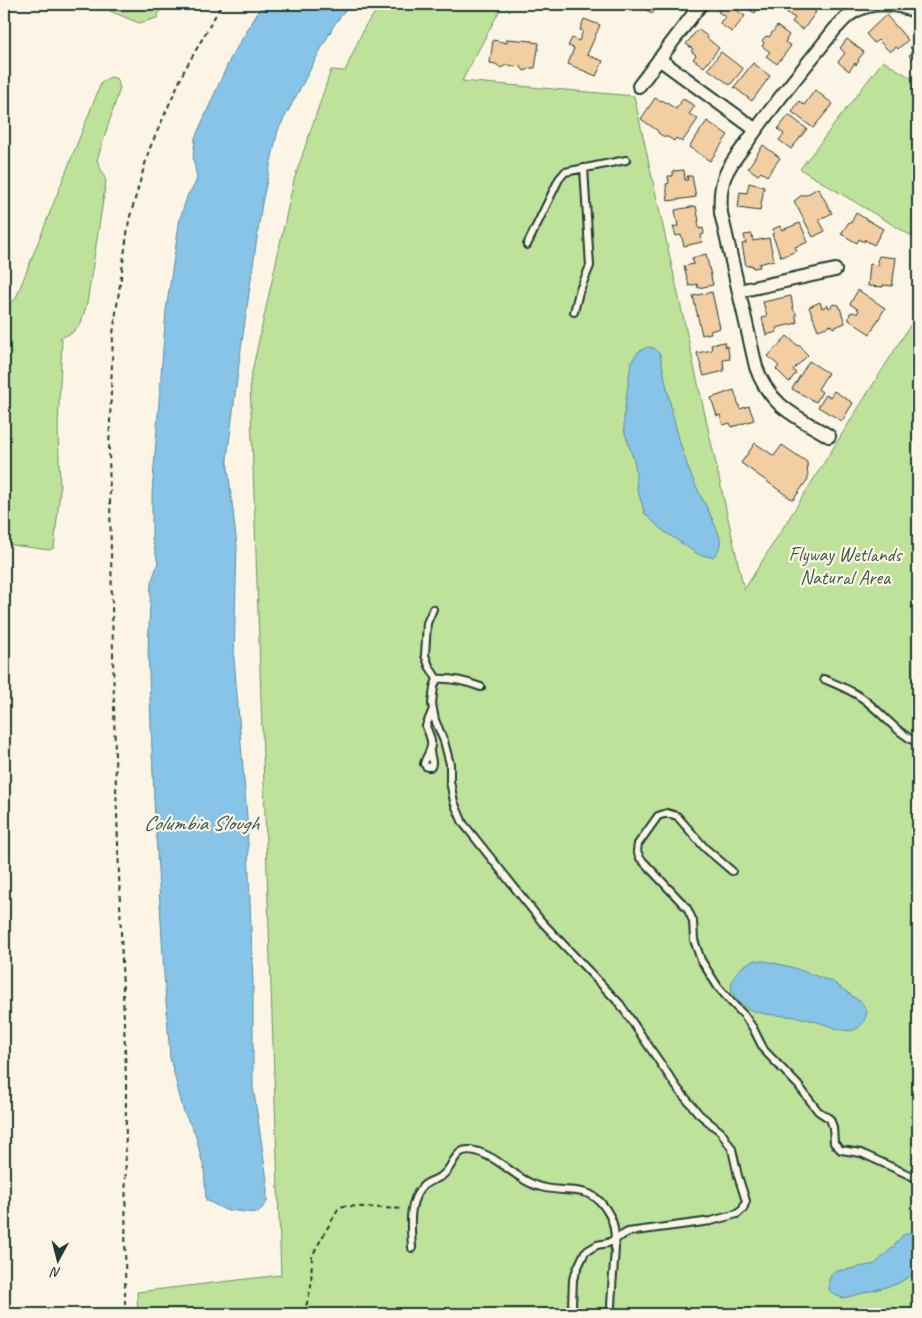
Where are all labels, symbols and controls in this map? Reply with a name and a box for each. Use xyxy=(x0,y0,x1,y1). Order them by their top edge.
park label: Flyway Wetlands Natural Area xyxy=(789,542,904,590)
water label: Columbia Slough xyxy=(143,810,260,836)
north arrow xyxy=(32,1236,82,1286)
text: N xyxy=(49,1263,62,1281)

